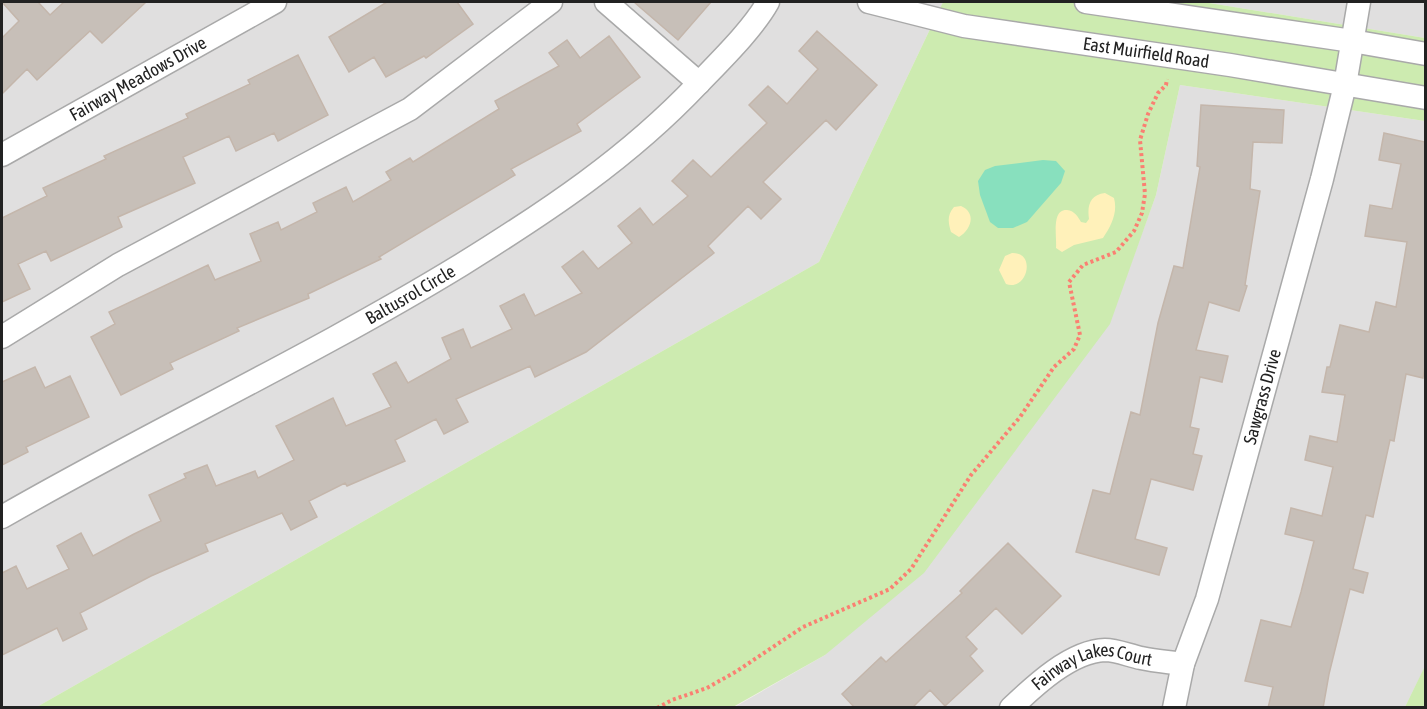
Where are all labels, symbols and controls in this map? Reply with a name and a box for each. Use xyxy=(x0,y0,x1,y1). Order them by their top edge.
street label: Fairway Meadows Drive xyxy=(66,32,210,125)
street label: East Muirfield Road xyxy=(1082,33,1211,72)
street label: Baltusrol Circle xyxy=(362,260,459,328)
street label: Sawgrass Drive xyxy=(1239,347,1285,447)
street label: Fairway Lakes Court xyxy=(1027,639,1154,694)

